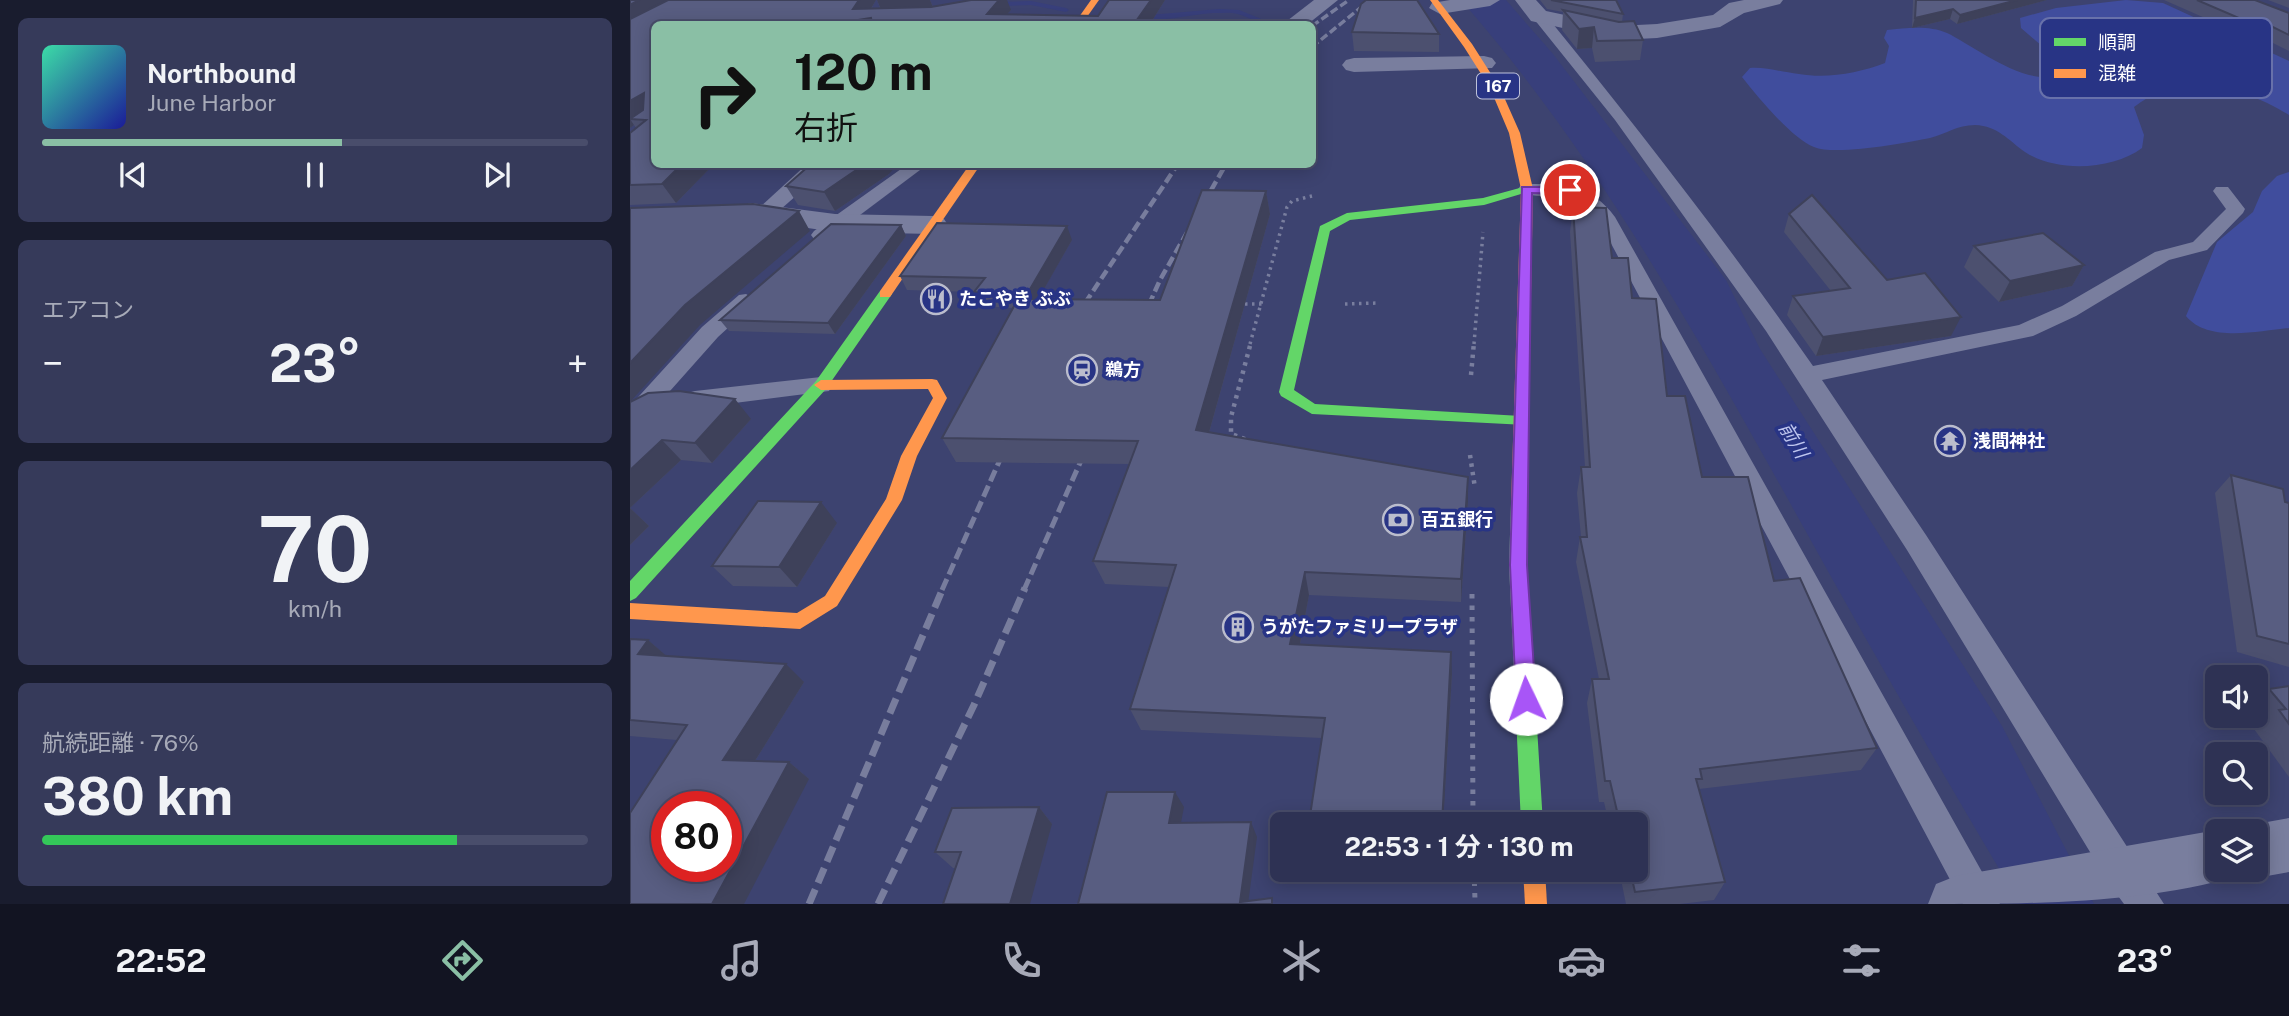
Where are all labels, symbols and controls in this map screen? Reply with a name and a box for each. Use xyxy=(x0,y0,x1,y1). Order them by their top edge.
legend xyxy=(2040,18,2272,98)
text: 順調 xyxy=(2098,31,2136,53)
text: 120 m xyxy=(794,43,933,101)
icon: right xyxy=(679,49,770,140)
text: Northbound xyxy=(147,58,296,89)
text: 混雑 xyxy=(2098,62,2136,84)
road number: 167 xyxy=(1477,74,1519,99)
text: June Harbor xyxy=(147,89,276,116)
text: 右折 xyxy=(794,109,858,146)
icon: previous xyxy=(114,156,152,194)
icon: pause xyxy=(296,156,334,194)
icon: next xyxy=(478,156,516,194)
pin xyxy=(1540,160,1600,220)
icon: arrive xyxy=(1551,171,1589,209)
restaurant icon: たこやき ぶぶ xyxy=(919,282,953,316)
place label: たこやき ぶぶ xyxy=(959,288,1071,309)
text: エアコン xyxy=(42,296,134,323)
text: 23° xyxy=(269,333,361,394)
text: − xyxy=(42,341,63,386)
text: + xyxy=(567,341,588,386)
station icon: 鵜方 xyxy=(1065,353,1099,387)
place label: 鵜方 xyxy=(1105,359,1141,380)
water label: 前川 xyxy=(1775,418,1814,464)
temple icon: 浅間神社 xyxy=(1933,424,1967,458)
place label: 浅間神社 xyxy=(1973,430,2045,451)
text: 70 xyxy=(258,496,372,602)
bank icon: 百五銀行 xyxy=(1381,503,1415,537)
place label: 百五銀行 xyxy=(1421,509,1493,530)
text: km/h xyxy=(288,595,342,622)
building icon: うがたファミリープラザ xyxy=(1221,610,1255,644)
place label: うがたファミリープラザ xyxy=(1261,616,1458,637)
position arrow xyxy=(1489,662,1563,736)
map controls xyxy=(2205,665,2268,882)
button: sound xyxy=(2205,665,2268,728)
text: 航続距離 · 76% xyxy=(42,729,199,756)
button: search xyxy=(2205,742,2268,805)
text: 380 km xyxy=(42,766,233,827)
speed limit sign: 80 xyxy=(651,791,742,882)
button: layers xyxy=(2205,819,2268,882)
text: 22:53 · 1 分 · 130 m xyxy=(1345,831,1573,862)
icon: directions xyxy=(438,936,487,985)
icon: music xyxy=(717,936,766,985)
icon: phone xyxy=(997,936,1046,985)
icon: climate xyxy=(1277,936,1326,985)
icon: car xyxy=(1557,936,1606,985)
icon: filters xyxy=(1837,936,1886,985)
text: 22:52 xyxy=(115,942,207,979)
text: 23° xyxy=(2117,942,2174,979)

